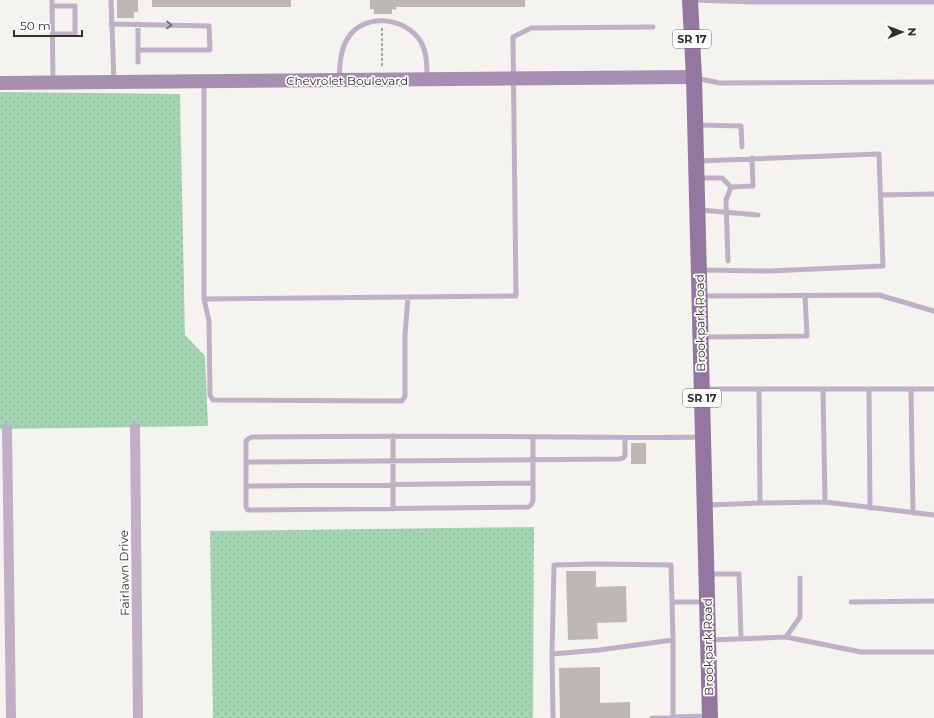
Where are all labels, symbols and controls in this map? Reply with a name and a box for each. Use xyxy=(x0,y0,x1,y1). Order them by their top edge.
scale bar xyxy=(14,12,82,38)
north arrow xyxy=(882,12,922,52)
text: 50 m xyxy=(20,18,51,33)
one-way arrow xyxy=(166,21,172,29)
text: N xyxy=(905,27,919,36)
road number: SR 17 xyxy=(673,30,711,48)
street label: Chevrolet Boulevard xyxy=(286,73,408,88)
street label: Brookpark Road xyxy=(692,274,708,372)
road number: SR 17 xyxy=(683,389,721,407)
street label: Fairlawn Drive xyxy=(116,530,132,616)
street label: Brookpark Road xyxy=(700,598,716,696)

